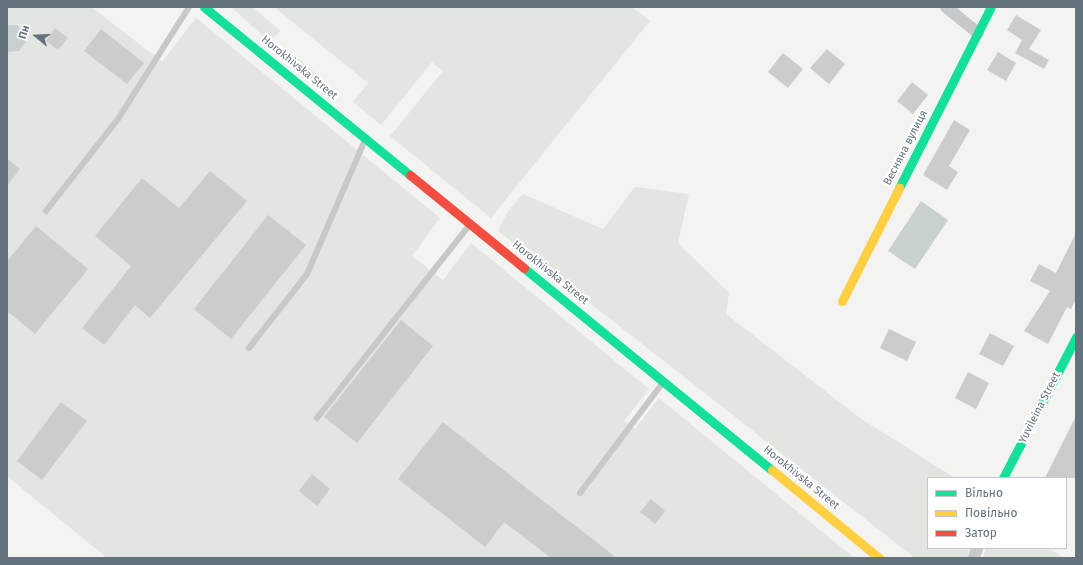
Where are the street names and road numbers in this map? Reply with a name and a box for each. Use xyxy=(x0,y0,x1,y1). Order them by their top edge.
street label: Horokhivska Street xyxy=(258,33,340,103)
street label: Весняна вулиця xyxy=(881,108,931,188)
street label: Horokhivska Street xyxy=(509,238,591,308)
street label: Yuvileina Street xyxy=(1016,370,1064,446)
street label: Horokhivska Street xyxy=(760,443,842,513)

